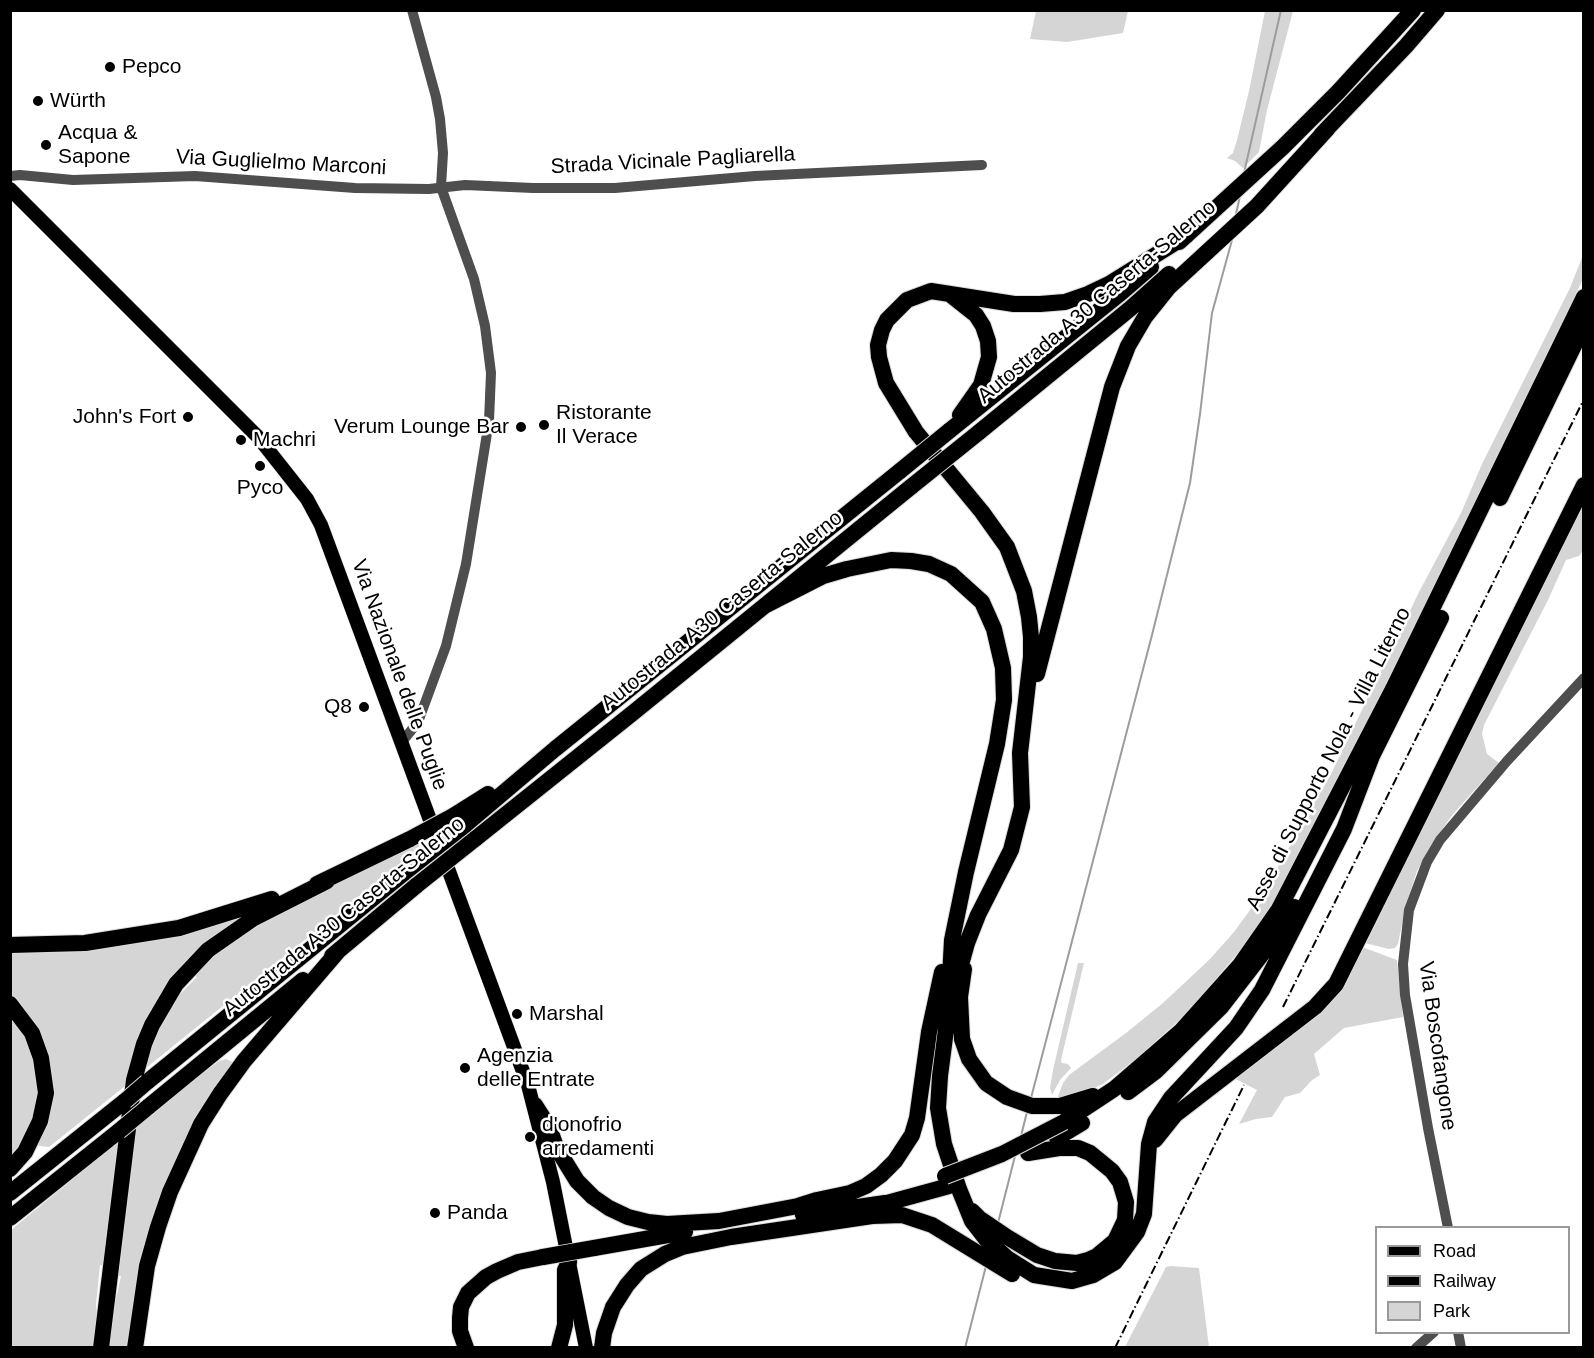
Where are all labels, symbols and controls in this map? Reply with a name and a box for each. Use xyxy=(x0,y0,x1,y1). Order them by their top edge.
place label: Pepco xyxy=(122,54,182,80)
marker: Pepco xyxy=(103,60,117,74)
place label: Würth xyxy=(50,88,106,114)
marker: Würth xyxy=(31,94,45,108)
place label: Acqua & Sapone xyxy=(58,120,137,170)
marker: Acqua & Sapone xyxy=(39,138,53,152)
street label: Strada Vicinale Pagliarella xyxy=(550,142,796,180)
street label: Via Guglielmo Marconi xyxy=(175,145,387,181)
street label: Autostrada A30 Caserta-Salerno xyxy=(973,195,1221,409)
place label: Ristorante Il Verace xyxy=(556,400,652,450)
place label: John's Fort xyxy=(73,404,176,430)
marker: John's Fort xyxy=(181,410,195,424)
place label: Verum Lounge Bar xyxy=(334,414,509,440)
marker: Ristorante Il Verace xyxy=(537,418,551,432)
marker: Verum Lounge Bar xyxy=(514,420,528,434)
place label: Machri xyxy=(253,427,316,453)
marker: Machri xyxy=(234,433,248,447)
marker: Pyco xyxy=(253,459,267,473)
place label: Pyco xyxy=(237,475,283,501)
street label: Autostrada A30 Caserta-Salerno xyxy=(596,506,848,716)
street label: Via Nazionale delle Puglie xyxy=(345,556,453,794)
street label: Asse di Supporto Nola - Villa Literno xyxy=(1241,603,1417,915)
place label: Q8 xyxy=(324,694,352,720)
marker: Q8 xyxy=(357,700,371,714)
street label: Autostrada A30 Caserta-Salerno xyxy=(218,812,470,1022)
street label: Via Boscofangone xyxy=(1413,960,1461,1132)
place label: Marshal xyxy=(529,1001,604,1027)
marker: Marshal xyxy=(510,1007,524,1021)
place label: Agenzia delle Entrate xyxy=(477,1043,595,1093)
marker: Agenzia delle Entrate xyxy=(458,1061,472,1075)
place label: d'onofrio arredamenti xyxy=(542,1112,654,1162)
marker: d'onofrio arredamenti xyxy=(523,1130,537,1144)
place label: Panda xyxy=(447,1200,508,1226)
marker: Panda xyxy=(428,1206,442,1220)
legend xyxy=(1375,1226,1570,1334)
text: Road xyxy=(1433,1241,1476,1261)
text: Railway xyxy=(1433,1271,1496,1291)
text: Park xyxy=(1433,1301,1470,1321)

